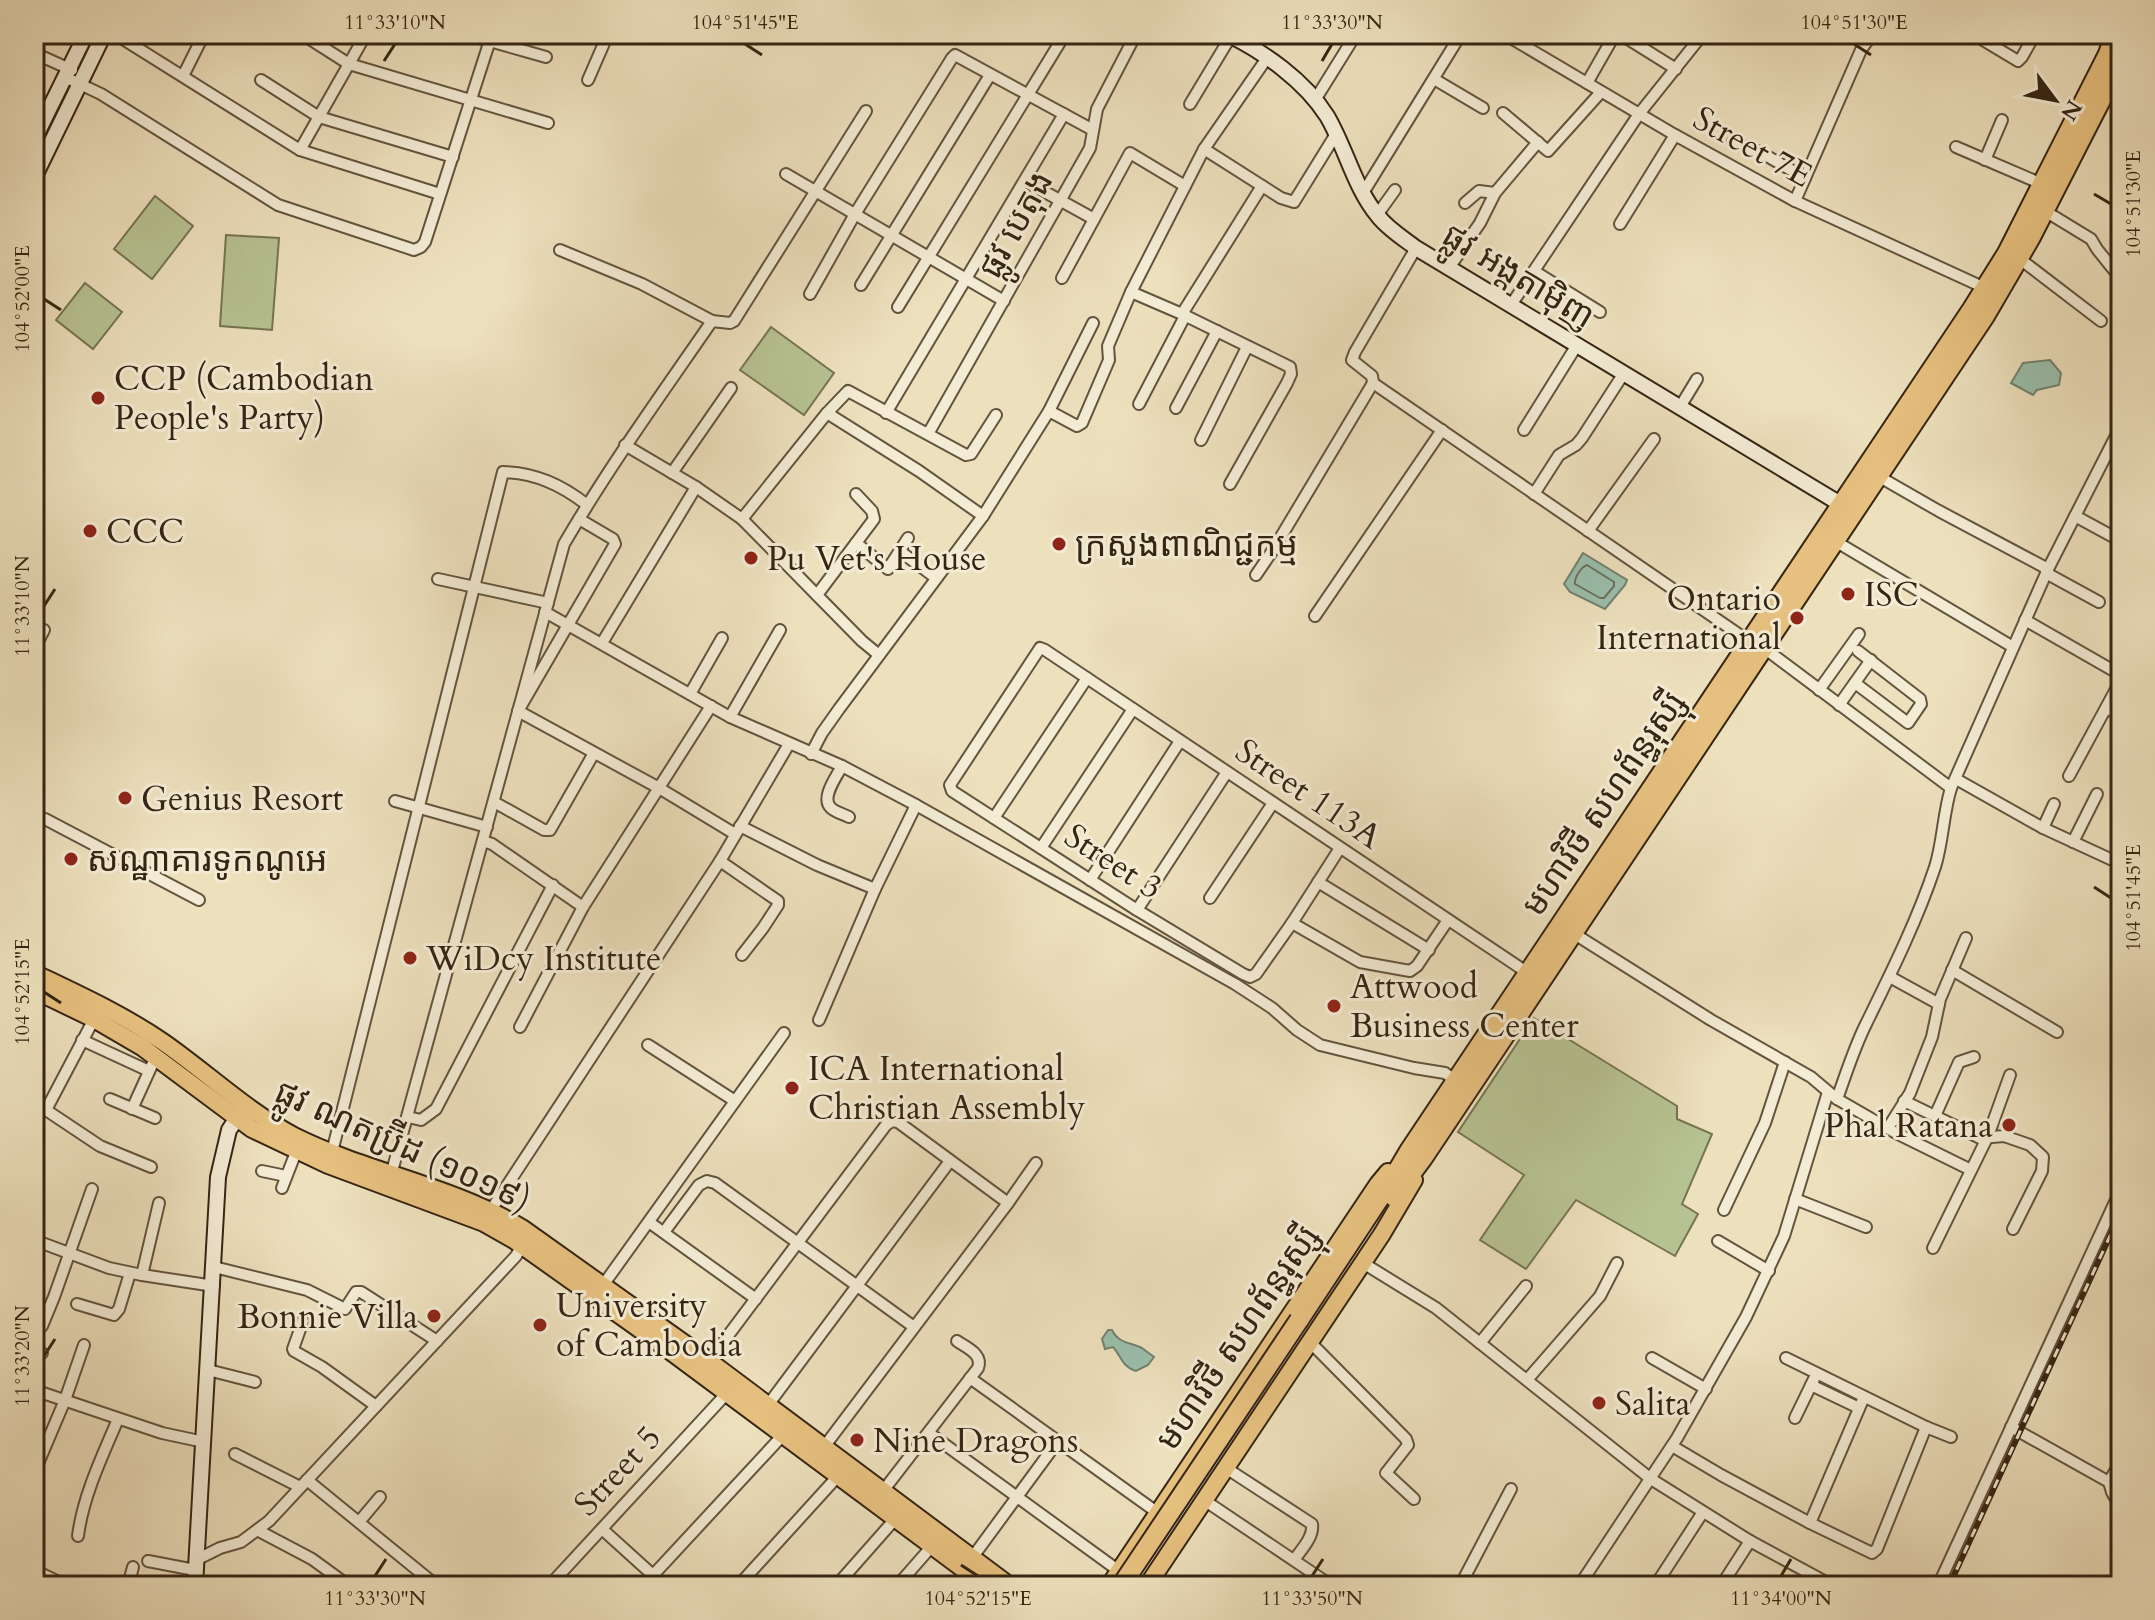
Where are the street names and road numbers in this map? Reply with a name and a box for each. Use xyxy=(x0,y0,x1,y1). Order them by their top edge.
street label: Street 7E xyxy=(1685,95,1820,198)
street label: ផ្លូវ បេតុង xyxy=(968,162,1070,289)
street label: ផ្លូវ អង្តតាម៉ិញ xyxy=(1431,212,1603,345)
street label: មហាវិថី សហព័ន្ធរុស្ស៊ី xyxy=(1511,682,1700,928)
street label: Street 113A xyxy=(1226,728,1391,860)
street label: Street 3 xyxy=(1055,813,1171,911)
street label: ផ្លូវ ណតប្រ៊ីដ (១០១៩) xyxy=(265,1068,538,1229)
street label: មហាវិថី សហព័ន្ធរុស្ស៊ី xyxy=(1145,1216,1334,1462)
street label: Street 5 xyxy=(564,1415,671,1526)

